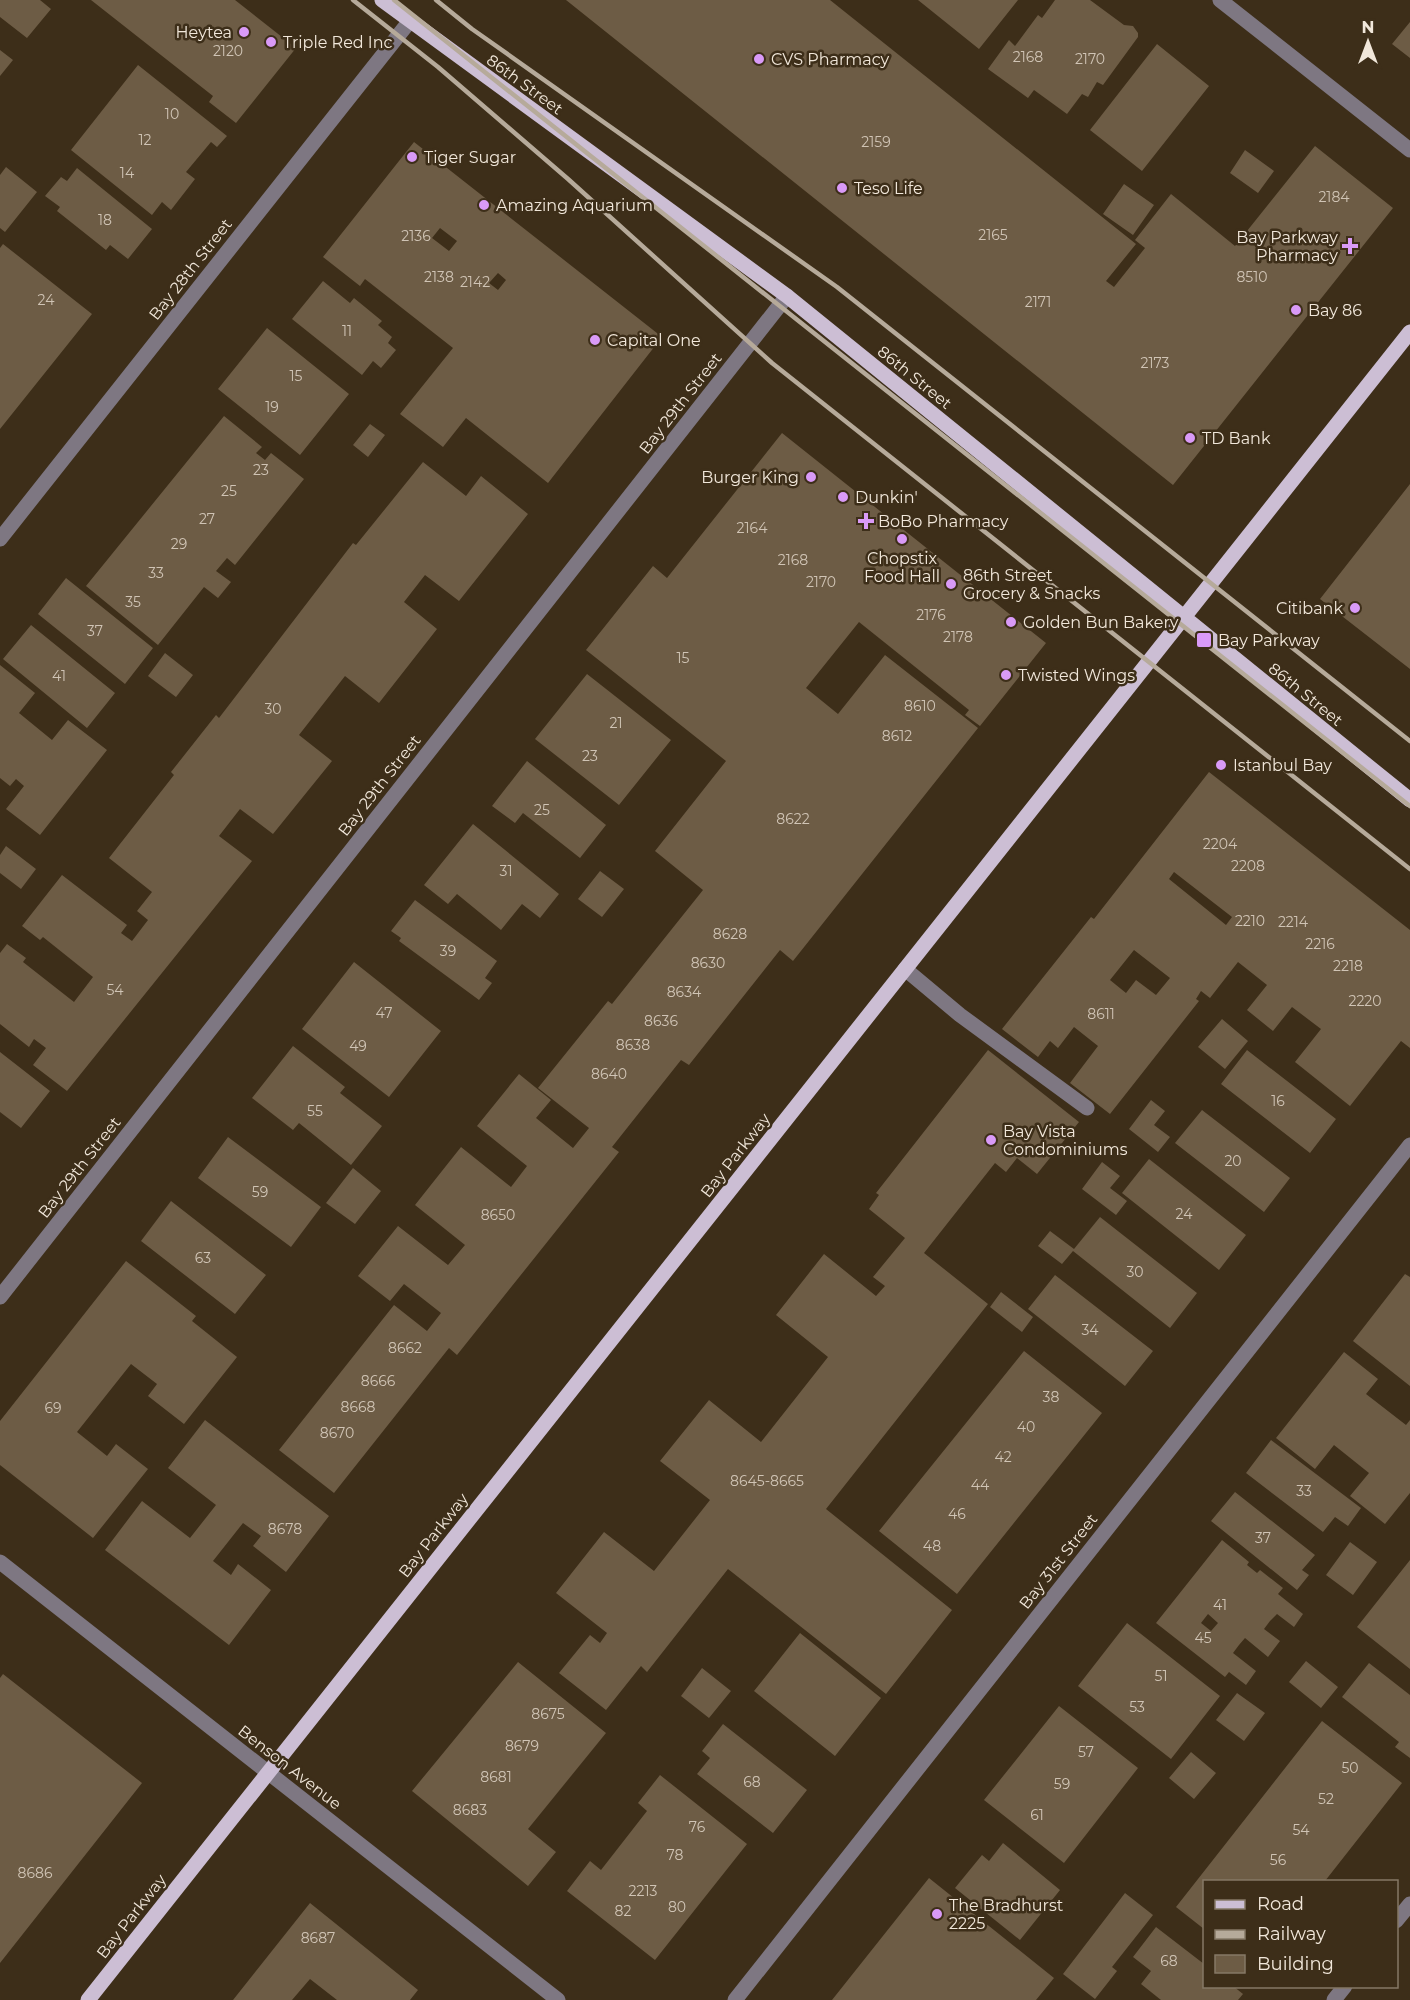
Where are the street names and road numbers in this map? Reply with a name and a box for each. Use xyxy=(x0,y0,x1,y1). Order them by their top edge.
street label: 86th Street xyxy=(483,50,567,119)
street label: Bay 28th Street xyxy=(145,215,236,324)
street label: 86th Street xyxy=(874,342,956,413)
street label: Bay 29th Street xyxy=(635,349,726,458)
street label: 86th Street xyxy=(1265,659,1347,730)
street label: Bay 29th Street xyxy=(334,731,425,840)
street label: Bay Parkway xyxy=(697,1109,774,1201)
street label: Bay 29th Street xyxy=(34,1113,125,1222)
street label: Bay Parkway xyxy=(395,1489,472,1581)
street label: Bay 31st Street xyxy=(1015,1509,1102,1613)
street label: Benson Avenue xyxy=(234,1721,345,1814)
street label: Bay Parkway xyxy=(93,1870,170,1962)

